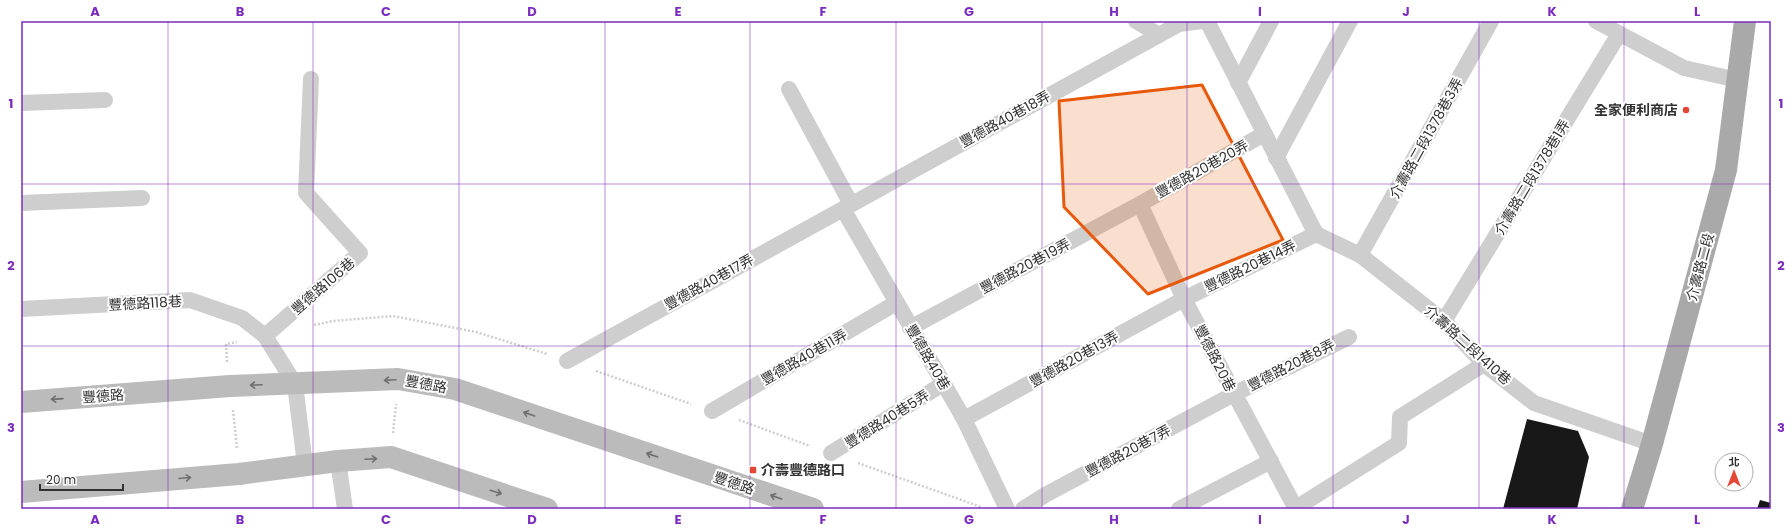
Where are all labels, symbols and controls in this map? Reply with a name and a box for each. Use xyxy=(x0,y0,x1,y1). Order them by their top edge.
text: A xyxy=(90,2,100,21)
text: B xyxy=(236,2,245,21)
text: C xyxy=(381,2,391,21)
text: D xyxy=(527,2,537,21)
text: E xyxy=(674,2,682,21)
text: F xyxy=(819,2,827,21)
text: G xyxy=(964,2,974,21)
text: H xyxy=(1109,2,1119,21)
text: I xyxy=(1258,2,1262,21)
text: J xyxy=(1402,2,1410,21)
text: K xyxy=(1547,2,1557,21)
text: L xyxy=(1694,2,1700,21)
street label: 介壽路二段1378巷3弄 xyxy=(1384,74,1468,202)
street label: 豐德路40巷18弄 xyxy=(956,86,1054,152)
text: 1 xyxy=(9,94,13,113)
text: 1 xyxy=(1779,94,1783,113)
place label: 全家便利商店 xyxy=(1594,100,1678,120)
marker: 全家便利商店 xyxy=(1681,105,1691,115)
street label: 介壽路二段1378巷1弄 xyxy=(1490,115,1574,239)
street label: 豐德路20巷20弄 xyxy=(1152,135,1252,203)
street label: 介壽路二段 xyxy=(1681,231,1719,303)
street label: 豐德路20巷19弄 xyxy=(976,234,1074,298)
street label: 豐德路20巷14弄 xyxy=(1201,235,1299,297)
street label: 豐德路40巷17弄 xyxy=(661,249,757,315)
street label: 豐德路106巷 xyxy=(287,253,359,319)
text: 2 xyxy=(7,256,15,275)
text: 2 xyxy=(1777,256,1785,275)
street label: 豐德路118巷 xyxy=(108,291,182,315)
street label: 介壽路二段1410巷 xyxy=(1420,301,1516,389)
street label: 豐德路40巷 xyxy=(901,320,955,394)
street label: 豐德路20巷 xyxy=(1190,321,1240,395)
street label: 豐德路40巷11弄 xyxy=(757,324,851,390)
street label: 豐德路20巷13弄 xyxy=(1026,326,1122,392)
street label: 豐德路20巷8弄 xyxy=(1244,334,1338,396)
street label: 豐德路 xyxy=(404,371,448,397)
one-way arrow xyxy=(384,376,397,383)
one-way arrow xyxy=(250,381,263,389)
street label: 豐德路 xyxy=(81,385,125,407)
street label: 豐德路40巷5弄 xyxy=(841,385,933,453)
one-way arrow xyxy=(51,396,64,403)
one-way arrow xyxy=(523,410,536,417)
text: 3 xyxy=(7,418,15,437)
text: 3 xyxy=(1777,418,1785,437)
street label: 豐德路20巷7弄 xyxy=(1082,420,1174,482)
one-way arrow xyxy=(646,451,659,458)
north arrow xyxy=(1714,452,1754,492)
text: 北 xyxy=(1729,454,1740,470)
one-way arrow xyxy=(364,455,377,462)
place label: 介壽豐德路口 xyxy=(761,460,845,480)
marker: 介壽豐德路口 xyxy=(748,465,758,475)
scale bar xyxy=(40,466,123,492)
street label: 豐德路 xyxy=(711,467,757,499)
text: 20 m xyxy=(46,471,76,488)
one-way arrow xyxy=(178,474,191,482)
one-way arrow xyxy=(489,489,502,496)
one-way arrow xyxy=(770,492,782,500)
text: A xyxy=(90,510,100,529)
text: B xyxy=(236,510,245,529)
text: C xyxy=(381,510,391,529)
text: D xyxy=(527,510,537,529)
text: E xyxy=(674,510,682,529)
text: F xyxy=(819,510,827,529)
text: G xyxy=(964,510,974,529)
text: H xyxy=(1109,510,1119,529)
text: I xyxy=(1258,510,1262,529)
text: J xyxy=(1402,510,1410,529)
text: K xyxy=(1547,510,1557,529)
text: L xyxy=(1694,510,1700,529)

